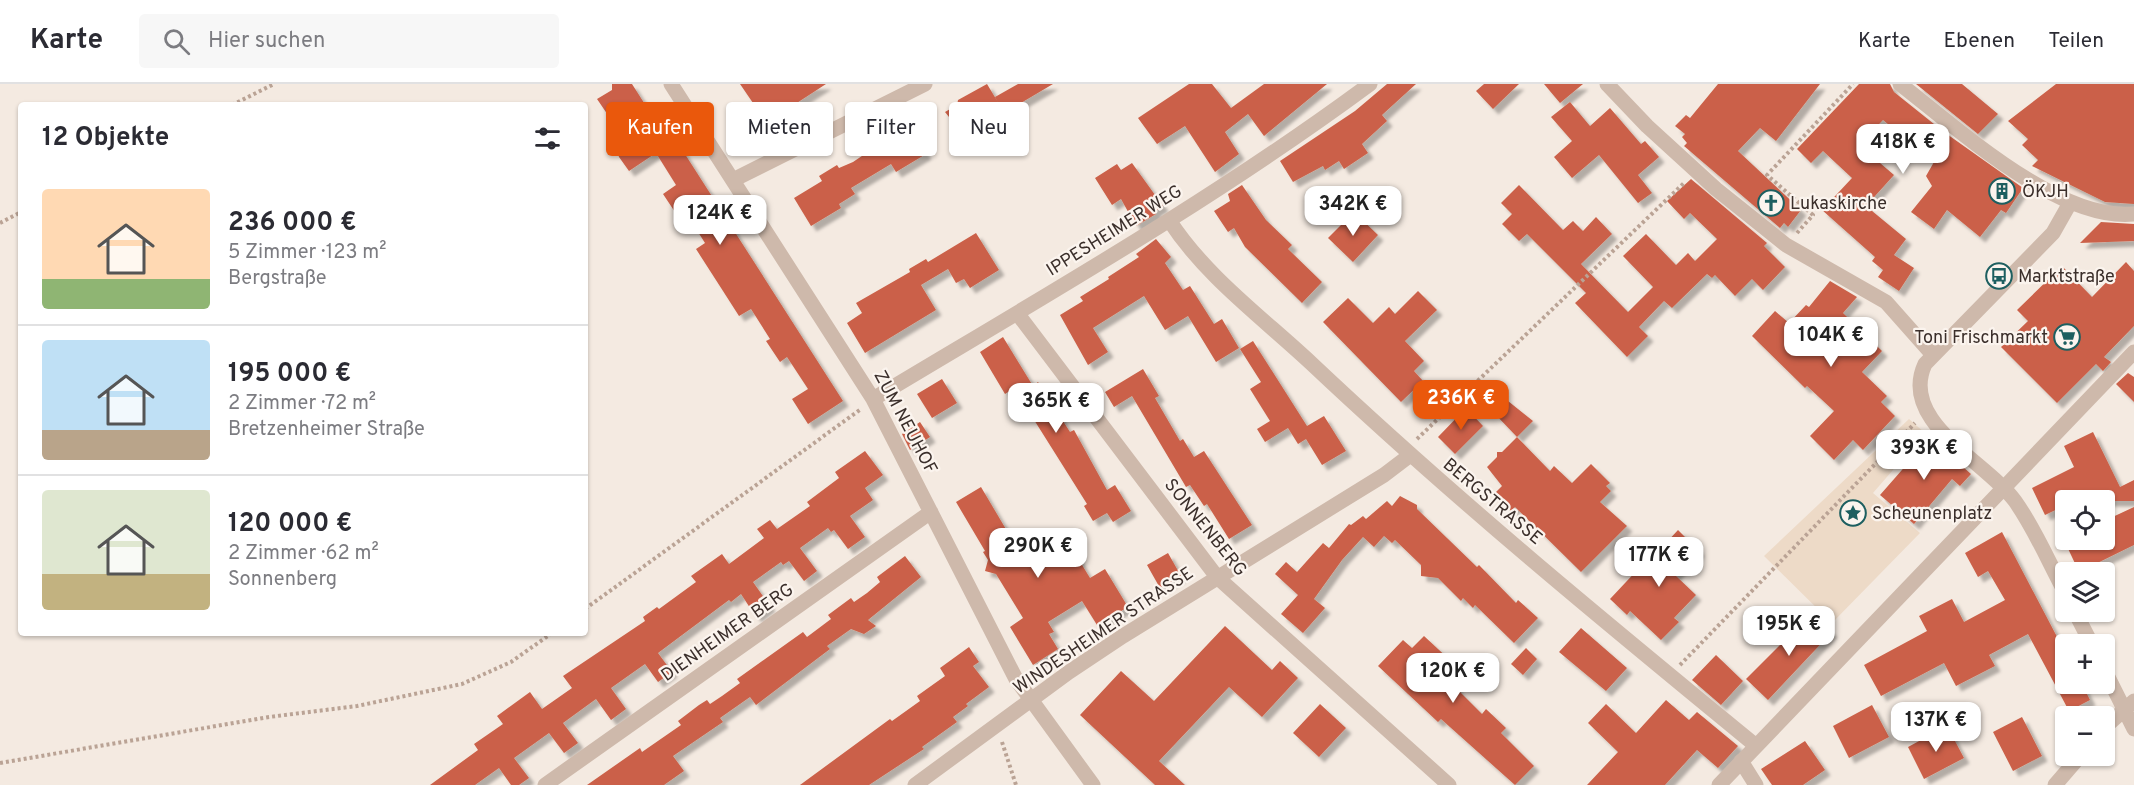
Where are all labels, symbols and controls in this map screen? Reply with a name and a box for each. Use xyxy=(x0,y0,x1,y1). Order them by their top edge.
search box xyxy=(139,14,559,68)
text: Karte xyxy=(30,23,103,59)
icon: search xyxy=(160,25,193,58)
text: Hier suchen xyxy=(208,28,325,55)
text: Karte xyxy=(1858,28,1910,55)
text: Ebenen xyxy=(1943,28,2015,55)
text: Teilen xyxy=(2048,28,2104,55)
chip: Kaufen xyxy=(606,102,714,156)
chip: Mieten xyxy=(726,102,833,156)
chip: Filter xyxy=(845,102,937,156)
chip: Neu xyxy=(949,102,1029,156)
text: 12 Objekte xyxy=(42,122,169,155)
icon: filters xyxy=(531,122,564,155)
pin: 418K € xyxy=(1854,124,1952,175)
text: 418K € xyxy=(1870,130,1936,156)
building icon: ÖKJH xyxy=(1987,176,2017,206)
place label: ÖKJH xyxy=(2022,179,2069,204)
street label: IPPESHEIMER WEG xyxy=(1043,180,1187,282)
pin: 342K € xyxy=(1304,186,1402,237)
church icon: Lukaskirche xyxy=(1756,188,1786,218)
text: 342K € xyxy=(1319,192,1387,218)
place label: Lukaskirche xyxy=(1790,193,1887,216)
pin: 124K € xyxy=(671,195,769,246)
text: 124K € xyxy=(688,201,752,227)
text: 236 000 € xyxy=(228,207,356,240)
icon: home xyxy=(90,213,162,285)
text: 5 Zimmer · 123 m² xyxy=(228,240,386,266)
bus stop icon: Marktstraße xyxy=(1984,261,2014,291)
text: Bergstraße xyxy=(228,266,326,292)
place label: Marktstraße xyxy=(2018,266,2115,289)
pin: 104K € xyxy=(1782,317,1880,368)
supermarket icon: Toni Frischmarkt xyxy=(2052,322,2082,352)
text: 104K € xyxy=(1798,323,1864,349)
place label: Toni Frischmarkt xyxy=(1914,327,2048,350)
text: 195 000 € xyxy=(228,358,351,391)
icon: home xyxy=(90,364,162,436)
street label: ZUM NEUHOF xyxy=(868,367,942,479)
pin: 236K € xyxy=(1412,380,1510,431)
pin: 365K € xyxy=(1007,383,1105,434)
text: 236K € xyxy=(1427,386,1495,412)
text: 365K € xyxy=(1022,389,1090,415)
text: 2 Zimmer · 72 m² xyxy=(228,391,376,417)
text: Bretzenheimer Straße xyxy=(228,417,425,443)
pin: 393K € xyxy=(1875,430,1973,481)
text: 393K € xyxy=(1890,436,1958,462)
street label: BERGSTRASSE xyxy=(1438,454,1547,550)
street label: SONNENBERG xyxy=(1158,474,1251,581)
map controls xyxy=(2055,490,2115,766)
button: locate xyxy=(2055,490,2115,550)
place icon: Scheunenplatz xyxy=(1838,498,1868,528)
place label: Scheunenplatz xyxy=(1872,503,1992,526)
text: 120 000 € xyxy=(228,508,352,541)
icon: home xyxy=(90,514,162,586)
pin: 290K € xyxy=(989,528,1087,579)
text: 290K € xyxy=(1003,534,1073,560)
pin: 177K € xyxy=(1610,537,1708,588)
text: 2 Zimmer · 62 m² xyxy=(228,541,379,567)
text: 177K € xyxy=(1628,543,1690,569)
street label: WINDESHEIMER STRASSE xyxy=(1009,562,1198,700)
button: layers xyxy=(2055,562,2115,622)
text: Sonnenberg xyxy=(228,567,337,593)
street label: DIENHEIMER BERG xyxy=(657,579,799,688)
pin: 195K € xyxy=(1740,606,1838,657)
text: 195K € xyxy=(1757,612,1821,638)
button: + xyxy=(2055,634,2115,694)
pin: 120K € xyxy=(1404,653,1502,704)
text: 120K € xyxy=(1420,659,1486,685)
pin: 137K € xyxy=(1887,702,1985,753)
button: − xyxy=(2055,706,2115,766)
text: 137K € xyxy=(1905,708,1967,734)

